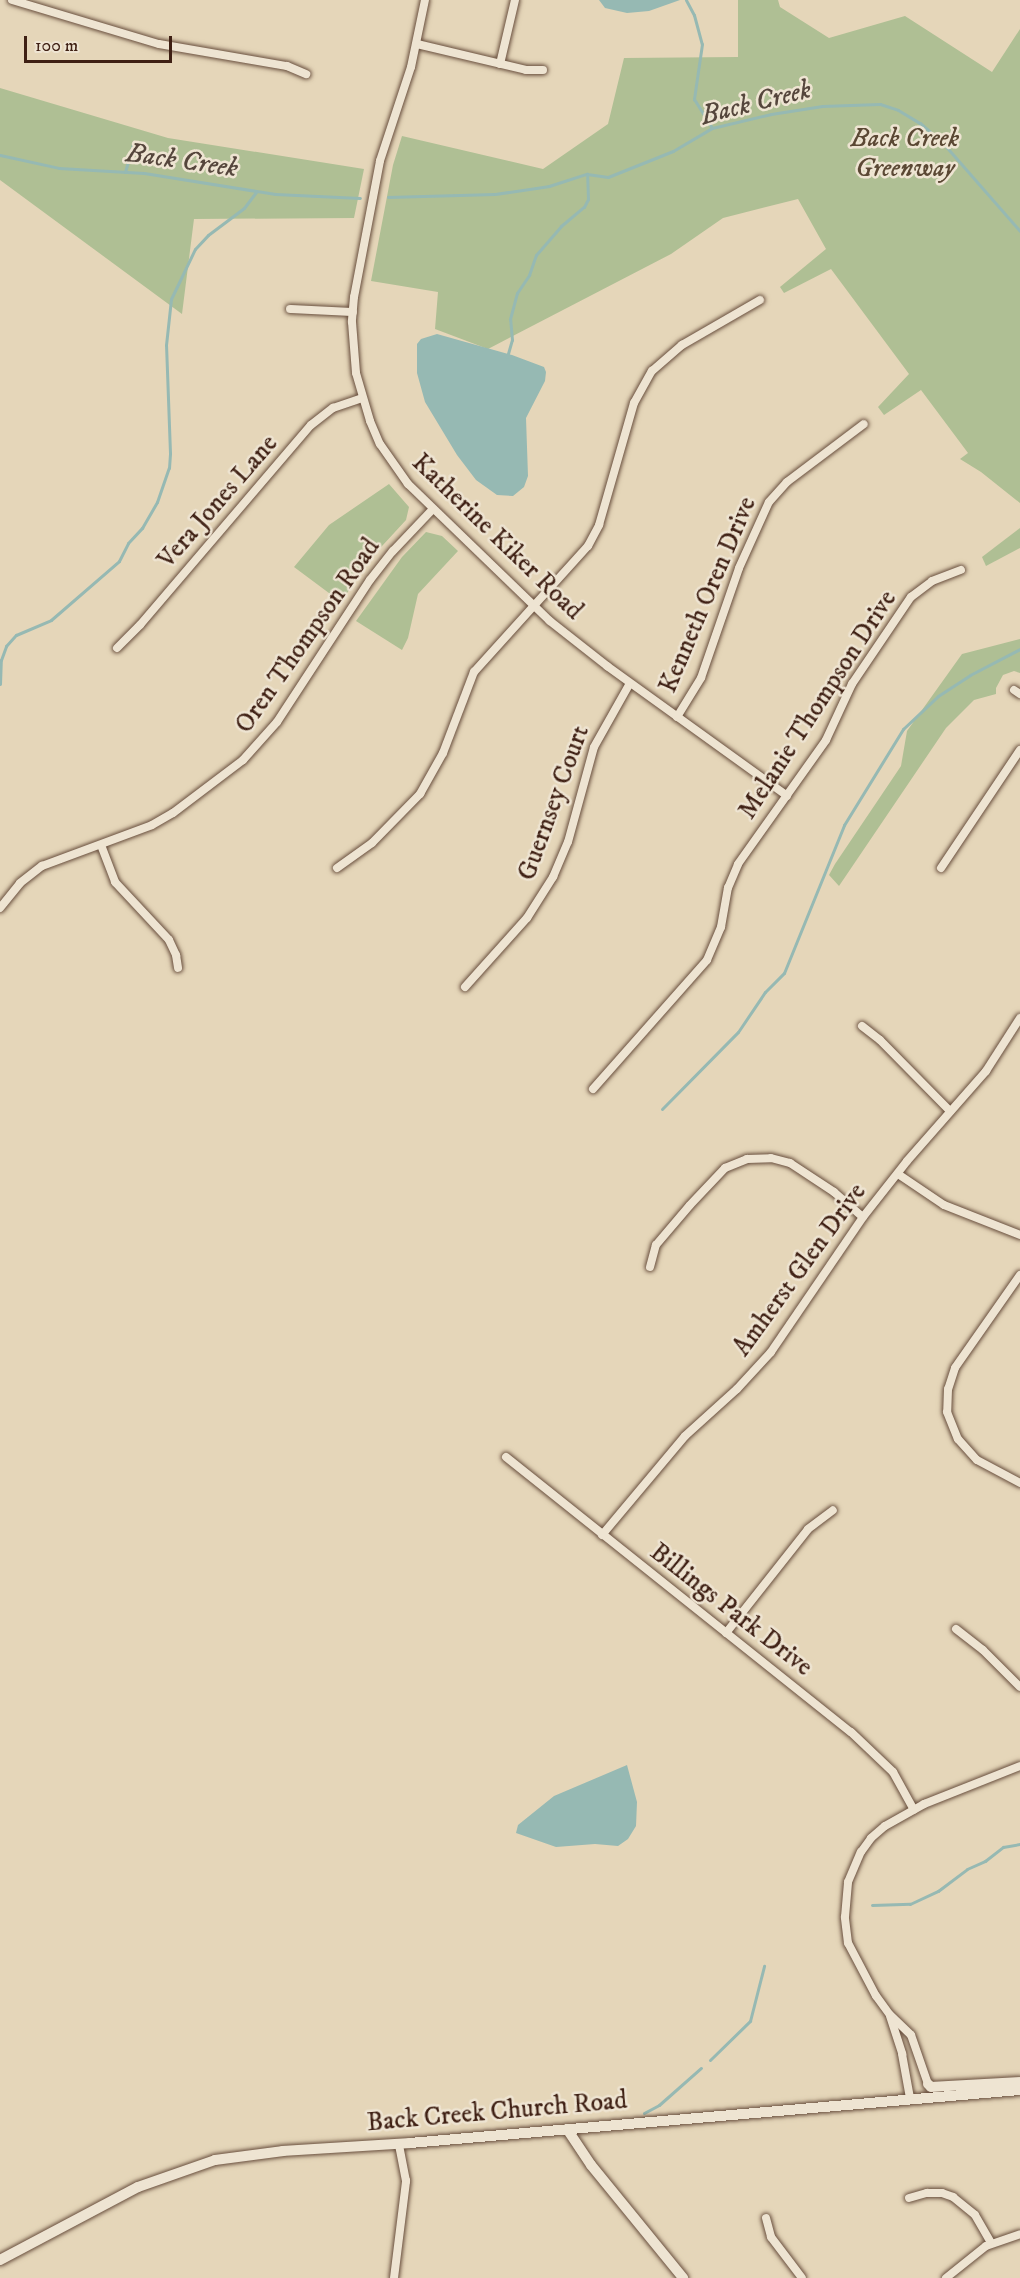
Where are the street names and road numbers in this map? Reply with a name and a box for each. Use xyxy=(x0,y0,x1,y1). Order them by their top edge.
street label: Vera Jones Lane xyxy=(151,429,285,575)
street label: Katherine Kiker Road xyxy=(405,447,589,627)
street label: Kenneth Oren Drive xyxy=(653,492,763,698)
street label: Oren Thompson Road xyxy=(229,533,387,739)
street label: Melanie Thompson Drive xyxy=(732,585,904,825)
street label: Guernsey Court xyxy=(512,721,596,885)
street label: Amherst Glen Drive xyxy=(727,1177,873,1363)
street label: Billings Park Drive xyxy=(643,1537,819,1683)
street label: Back Creek Church Road xyxy=(366,2085,628,2139)

